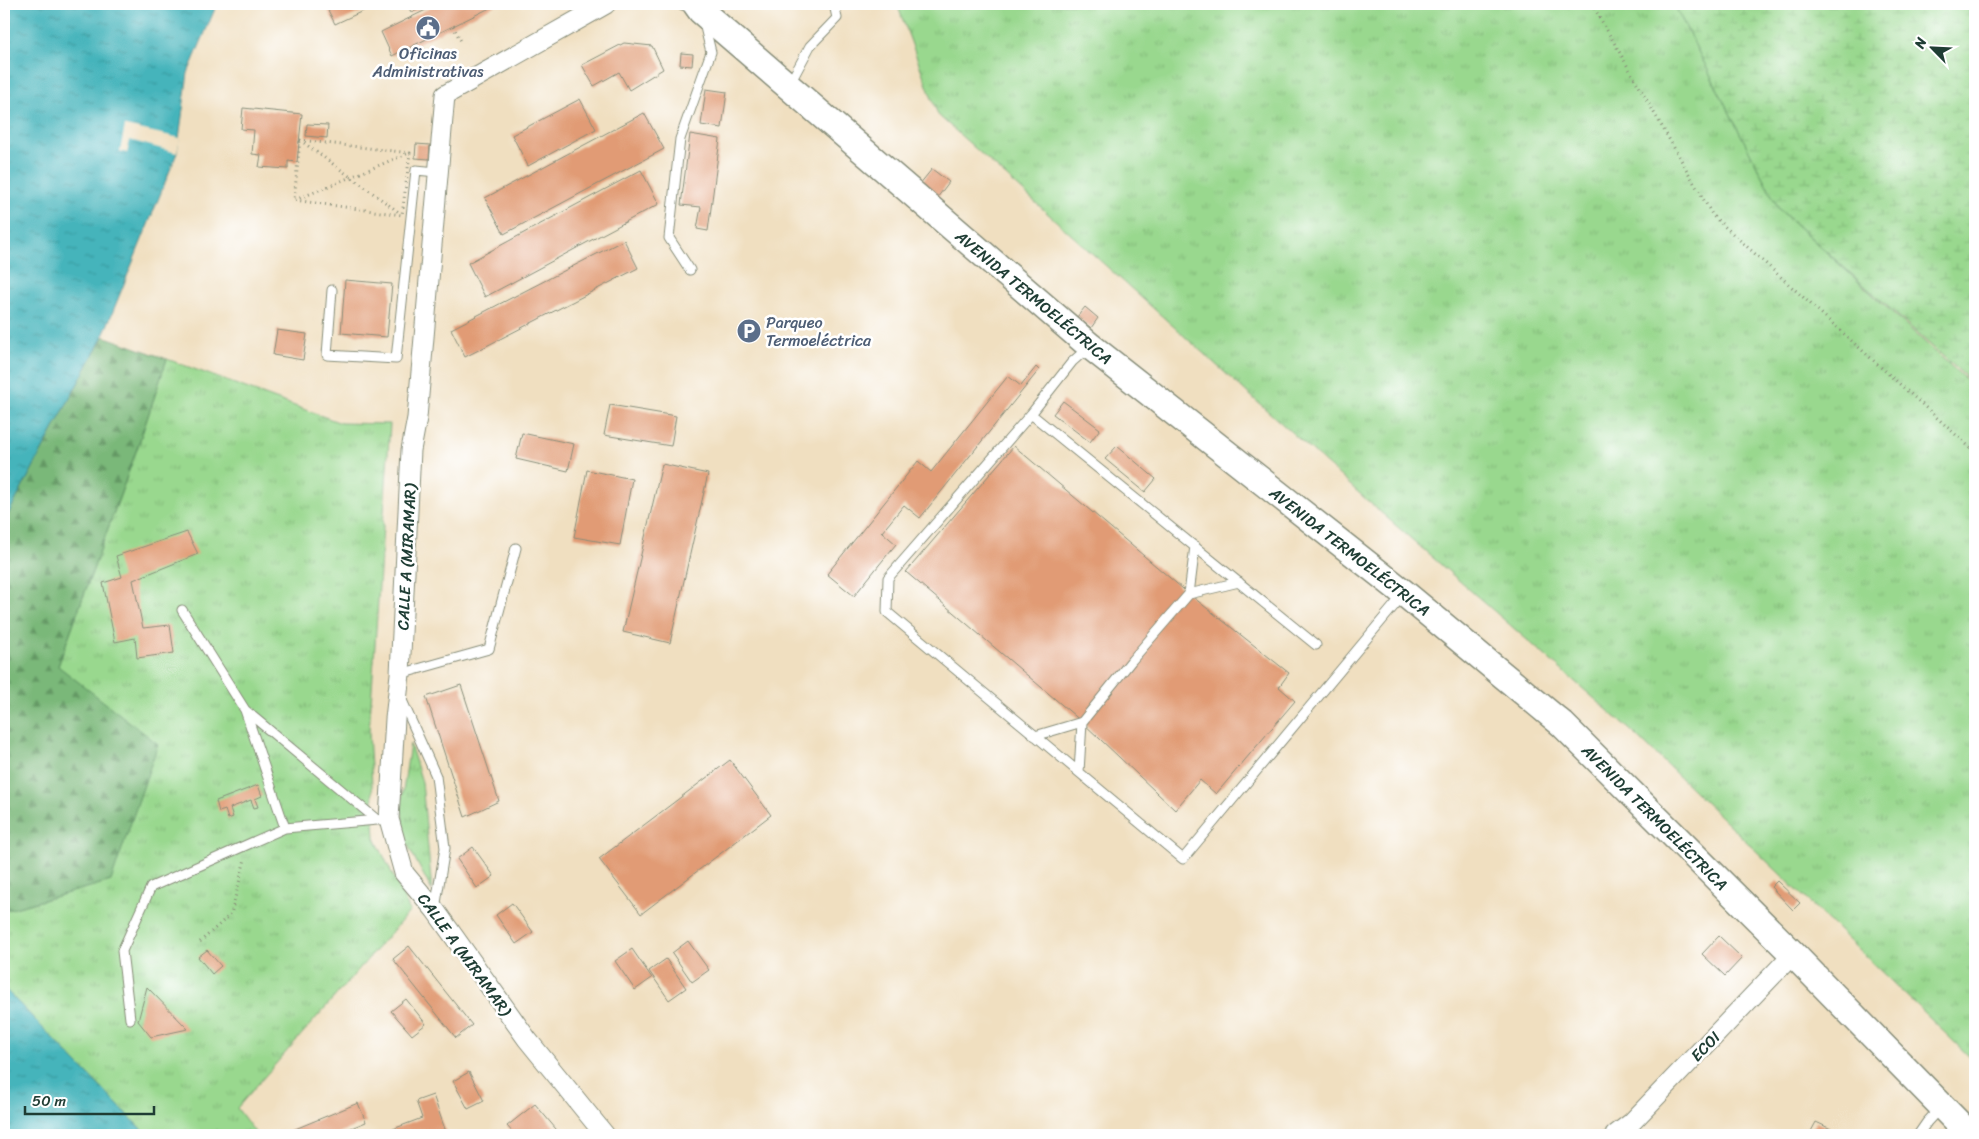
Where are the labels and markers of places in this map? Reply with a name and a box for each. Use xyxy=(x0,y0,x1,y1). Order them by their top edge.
public building icon: Oficinas Administrativas xyxy=(415,15,441,41)
place label: Oficinas Administrativas xyxy=(371,39,484,86)
place label: Parqueo Termoeléctrica xyxy=(766,308,872,355)
parking icon: Parqueo Termoeléctrica xyxy=(736,318,762,344)

